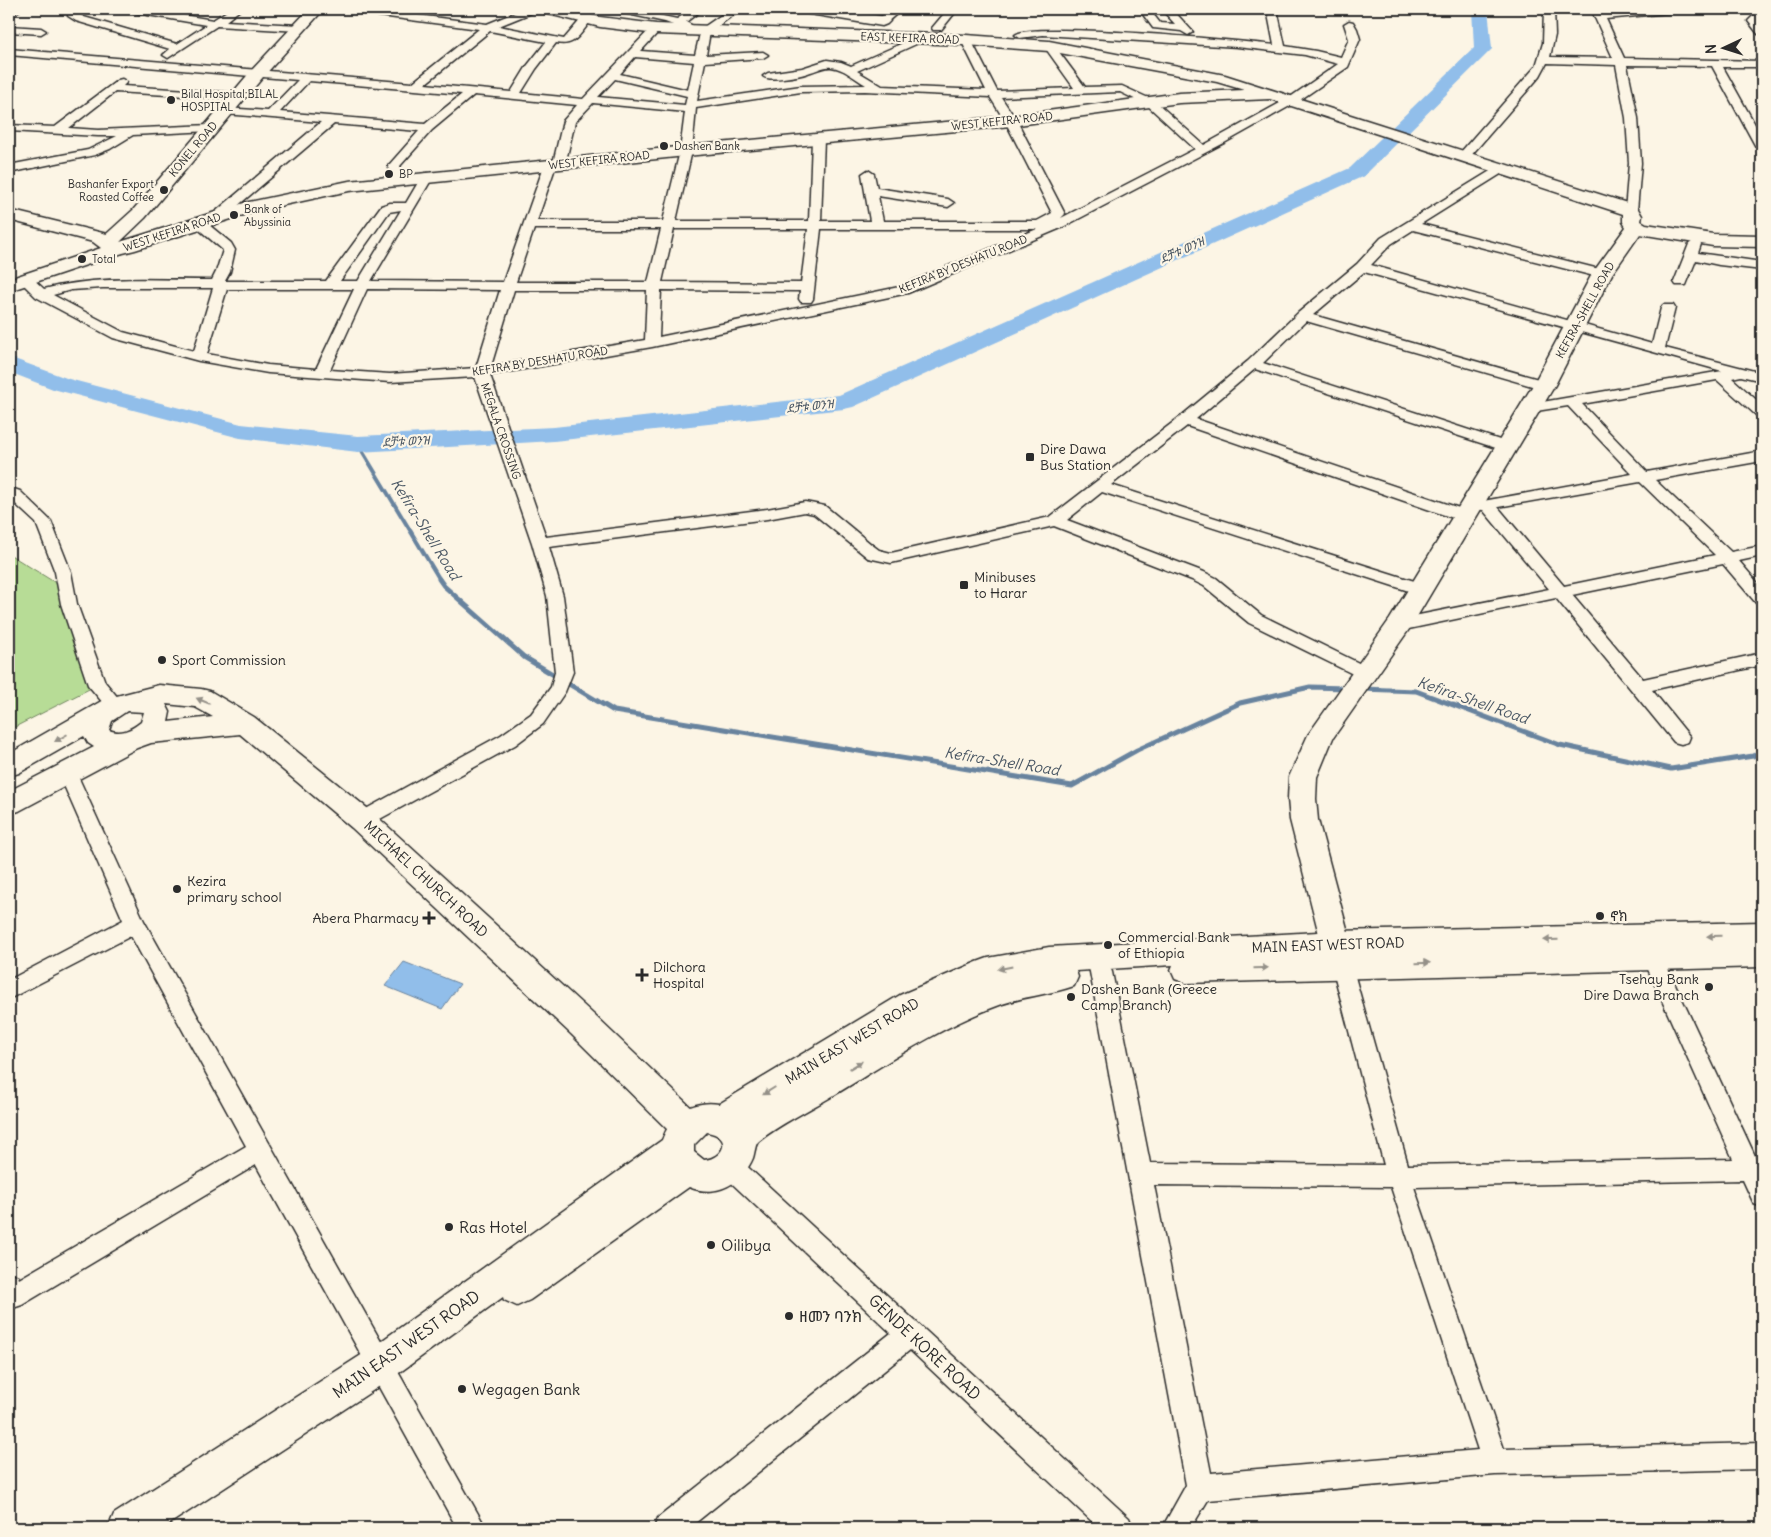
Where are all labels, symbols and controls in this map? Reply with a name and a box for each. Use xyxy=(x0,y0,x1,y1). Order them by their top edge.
north arrow xyxy=(1698,22,1748,72)
street label: EAST KEFIRA ROAD xyxy=(860,29,960,47)
text: N xyxy=(1702,43,1720,54)
place label: Bilal Hospital;BILAL HOSPITAL xyxy=(181,87,278,114)
marker: Bilal Hospital;BILAL HOSPITAL xyxy=(165,94,177,106)
street label: WEST KEFIRA ROAD xyxy=(951,109,1054,133)
street label: KONEL ROAD xyxy=(166,118,220,180)
place label: Dashen Bank xyxy=(674,139,740,153)
marker: Dashen Bank xyxy=(658,140,670,152)
street label: WEST KEFIRA ROAD xyxy=(548,148,651,172)
place label: BP xyxy=(399,167,413,181)
marker: BP xyxy=(383,168,395,180)
place label: Bashanfer Export Roasted Coffee xyxy=(68,177,154,204)
marker: Bashanfer Export Roasted Coffee xyxy=(158,184,170,196)
place label: Bank of Abyssinia xyxy=(244,202,291,229)
marker: Bank of Abyssinia xyxy=(228,209,240,221)
street label: WEST KEFIRA ROAD xyxy=(121,210,223,254)
street label: KEFIRA BY DESHATU ROAD xyxy=(897,232,1030,296)
water label: ደቻቱ ወንዝ xyxy=(1157,233,1208,266)
place label: Total xyxy=(92,252,116,266)
marker: Total xyxy=(76,253,88,265)
street label: KEFIRA-SHELL ROAD xyxy=(1553,259,1617,361)
street label: KEFIRA BY DESHATU ROAD xyxy=(471,343,609,379)
street label: MEGALA CROSSING xyxy=(478,381,524,481)
water label: ደቻቱ ወንዝ xyxy=(786,396,836,416)
water label: ደቻቱ ወንዝ xyxy=(382,432,432,450)
place label: Dire Dawa Bus Station xyxy=(1040,440,1111,474)
marker: Dire Dawa Bus Station xyxy=(1024,451,1036,463)
water label: Kefira-Shell Road xyxy=(387,475,466,585)
place label: Minibuses to Harar xyxy=(974,568,1036,602)
marker: Minibuses to Harar xyxy=(958,579,970,591)
place label: Sport Commission xyxy=(172,651,286,669)
marker: Sport Commission xyxy=(156,654,168,666)
water label: Kefira-Shell Road xyxy=(1415,672,1533,729)
one-way arrow xyxy=(196,696,210,704)
one-way arrow xyxy=(55,733,68,742)
water label: Kefira-Shell Road xyxy=(943,743,1063,780)
street label: MICHAEL CHURCH ROAD xyxy=(360,817,492,941)
place label: Kezira primary school xyxy=(187,872,282,906)
marker: Kezira primary school xyxy=(171,883,183,895)
place label: ኖክ xyxy=(1610,907,1628,925)
place label: Abera Pharmacy xyxy=(312,909,419,927)
marker: ኖክ xyxy=(1594,910,1606,922)
marker: Abera Pharmacy xyxy=(423,912,435,924)
place label: Commercial Bank of Ethiopia xyxy=(1118,928,1230,962)
one-way arrow xyxy=(1705,932,1721,940)
street label: MAIN EAST WEST ROAD xyxy=(1251,933,1405,957)
one-way arrow xyxy=(1543,936,1559,944)
marker: Commercial Bank of Ethiopia xyxy=(1102,939,1114,951)
place label: Dilchora Hospital xyxy=(653,958,706,992)
one-way arrow xyxy=(1415,959,1431,967)
one-way arrow xyxy=(997,964,1012,972)
one-way arrow xyxy=(1253,964,1269,972)
marker: Dilchora Hospital xyxy=(635,968,649,982)
place label: Tsehay Bank Dire Dawa Branch xyxy=(1583,970,1699,1004)
place label: Dashen Bank (Greece Camp Branch) xyxy=(1081,980,1217,1014)
marker: Tsehay Bank Dire Dawa Branch xyxy=(1703,981,1715,993)
marker: Dashen Bank (Greece Camp Branch) xyxy=(1065,991,1077,1003)
street label: MAIN EAST WEST ROAD xyxy=(782,994,922,1088)
one-way arrow xyxy=(850,1061,863,1070)
one-way arrow xyxy=(763,1087,776,1096)
place label: Ras Hotel xyxy=(459,1217,527,1237)
marker: Ras Hotel xyxy=(443,1221,455,1233)
place label: Oilibya xyxy=(721,1235,771,1255)
marker: Oilibya xyxy=(705,1239,717,1251)
street label: MAIN EAST WEST ROAD xyxy=(329,1286,483,1402)
street label: GENDE KORE ROAD xyxy=(865,1290,985,1404)
place label: ዘመን ባንክ xyxy=(799,1306,862,1326)
marker: ዘመን ባንክ xyxy=(783,1310,795,1322)
place label: Wegagen Bank xyxy=(472,1379,580,1399)
marker: Wegagen Bank xyxy=(456,1383,468,1395)

